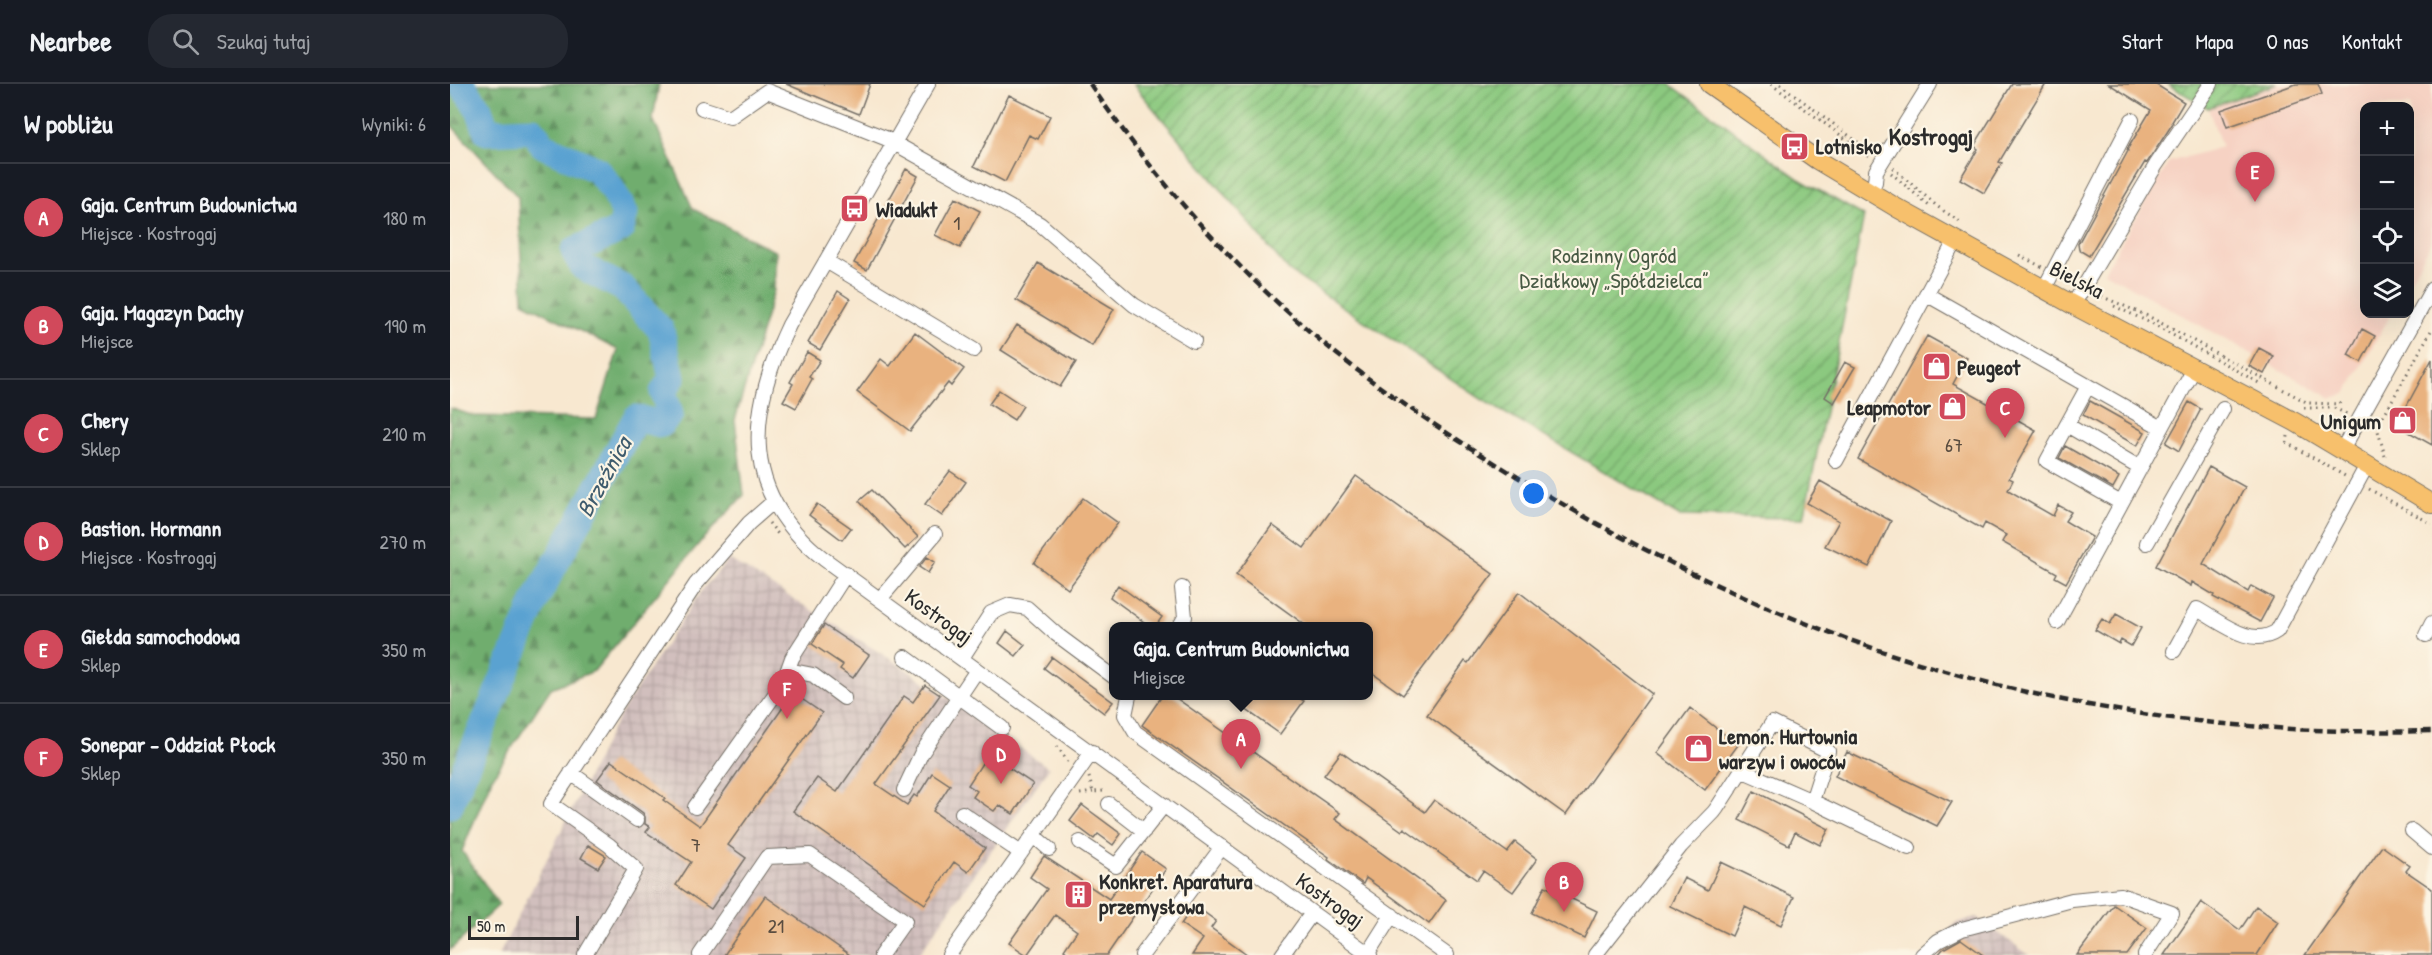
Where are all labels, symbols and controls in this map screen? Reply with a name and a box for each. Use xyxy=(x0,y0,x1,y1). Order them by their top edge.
search box xyxy=(148,14,568,68)
text: Nearbee xyxy=(30,22,112,60)
icon: search xyxy=(169,25,202,58)
text: Szukaj tutaj xyxy=(217,26,311,56)
text: Start xyxy=(2122,27,2162,56)
text: Mapa xyxy=(2195,27,2233,56)
text: O nas xyxy=(2266,27,2309,56)
text: Kontakt xyxy=(2342,27,2402,56)
map controls xyxy=(2360,102,2414,318)
button: + xyxy=(2360,102,2414,156)
text: W pobliżu xyxy=(24,106,113,141)
text: Wyniki: 6 xyxy=(362,110,426,137)
district label: Kostrogaj xyxy=(1889,120,1973,153)
bus stop icon: Lotnisko xyxy=(1779,130,1811,162)
place label: Lotnisko xyxy=(1816,131,1882,161)
pin: E xyxy=(2236,152,2274,202)
button: − xyxy=(2360,156,2414,210)
text: Gaja. Centrum Budownictwa xyxy=(81,189,297,219)
bus stop icon: Wiadukt xyxy=(839,193,871,225)
place label: Wiadukt xyxy=(876,194,939,224)
text: A xyxy=(39,204,48,231)
text: 180 m xyxy=(383,204,426,231)
house number: 1 xyxy=(953,209,961,236)
button: locate xyxy=(2360,210,2414,264)
text: Miejsce · Kostrogaj xyxy=(81,219,217,246)
park label: Rodzinny Ogród Działkowy „Spółdzielca” xyxy=(1520,240,1709,295)
street label: Bielska xyxy=(2045,253,2109,305)
button: layers xyxy=(2360,264,2414,318)
text: Gaja. Magazyn Dachy xyxy=(81,297,244,327)
text: B xyxy=(38,312,49,339)
text: 190 m xyxy=(384,312,426,339)
text: Miejsce xyxy=(81,327,133,354)
shop icon: Peugeot xyxy=(1920,351,1952,383)
place label: Peugeot xyxy=(1957,352,2022,383)
pin: C xyxy=(1986,388,2024,438)
shop icon: Leapmotor xyxy=(1936,391,1968,423)
place label: Leapmotor xyxy=(1847,392,1932,423)
text: Chery xyxy=(81,405,129,435)
shop icon: Unigum xyxy=(2386,405,2418,437)
place label: Unigum xyxy=(2320,406,2381,437)
text: C xyxy=(38,420,49,447)
text: 210 m xyxy=(382,420,426,447)
water label: Brzeźnica xyxy=(568,429,639,522)
house number: 67 xyxy=(1945,431,1963,458)
text: Sklep xyxy=(81,435,120,462)
your location xyxy=(1519,479,1548,508)
text: Bastion. Hormann xyxy=(81,513,221,543)
text: D xyxy=(39,528,48,555)
text: 270 m xyxy=(380,528,426,555)
text: Miejsce · Kostrogaj xyxy=(81,543,217,570)
street label: Kostrogaj xyxy=(899,581,979,651)
text: Giełda samochodowa xyxy=(81,621,240,651)
popup xyxy=(1109,622,1373,700)
text: Gaja. Centrum Budownictwa xyxy=(1133,633,1349,663)
text: E xyxy=(39,636,48,663)
text: 350 m xyxy=(381,636,426,663)
text: Sklep xyxy=(81,651,120,678)
text: Miejsce xyxy=(1133,663,1186,690)
pin: F xyxy=(768,670,806,719)
pin: A xyxy=(1222,720,1260,769)
place label: Lemon. Hurtownia warzyw i owoców xyxy=(1719,721,1858,777)
text: Sonepar - Oddział Płock xyxy=(81,729,275,759)
shop icon: Lemon. Hurtownia warzyw i owoców xyxy=(1682,733,1714,765)
pin: D xyxy=(982,734,1020,784)
text: F xyxy=(40,744,47,771)
text: 350 m xyxy=(381,744,426,771)
text: Sklep xyxy=(81,759,120,786)
house number: 7 xyxy=(691,831,701,858)
pin: B xyxy=(1544,862,1584,912)
street label: Kostrogaj xyxy=(1290,865,1370,935)
place label: Konkret. Aparatura przemysłowa xyxy=(1099,866,1253,922)
building icon: Konkret. Aparatura przemysłowa xyxy=(1062,878,1094,910)
house number: 21 xyxy=(768,912,784,939)
scale bar xyxy=(468,913,579,940)
text: 50 m xyxy=(477,915,506,937)

